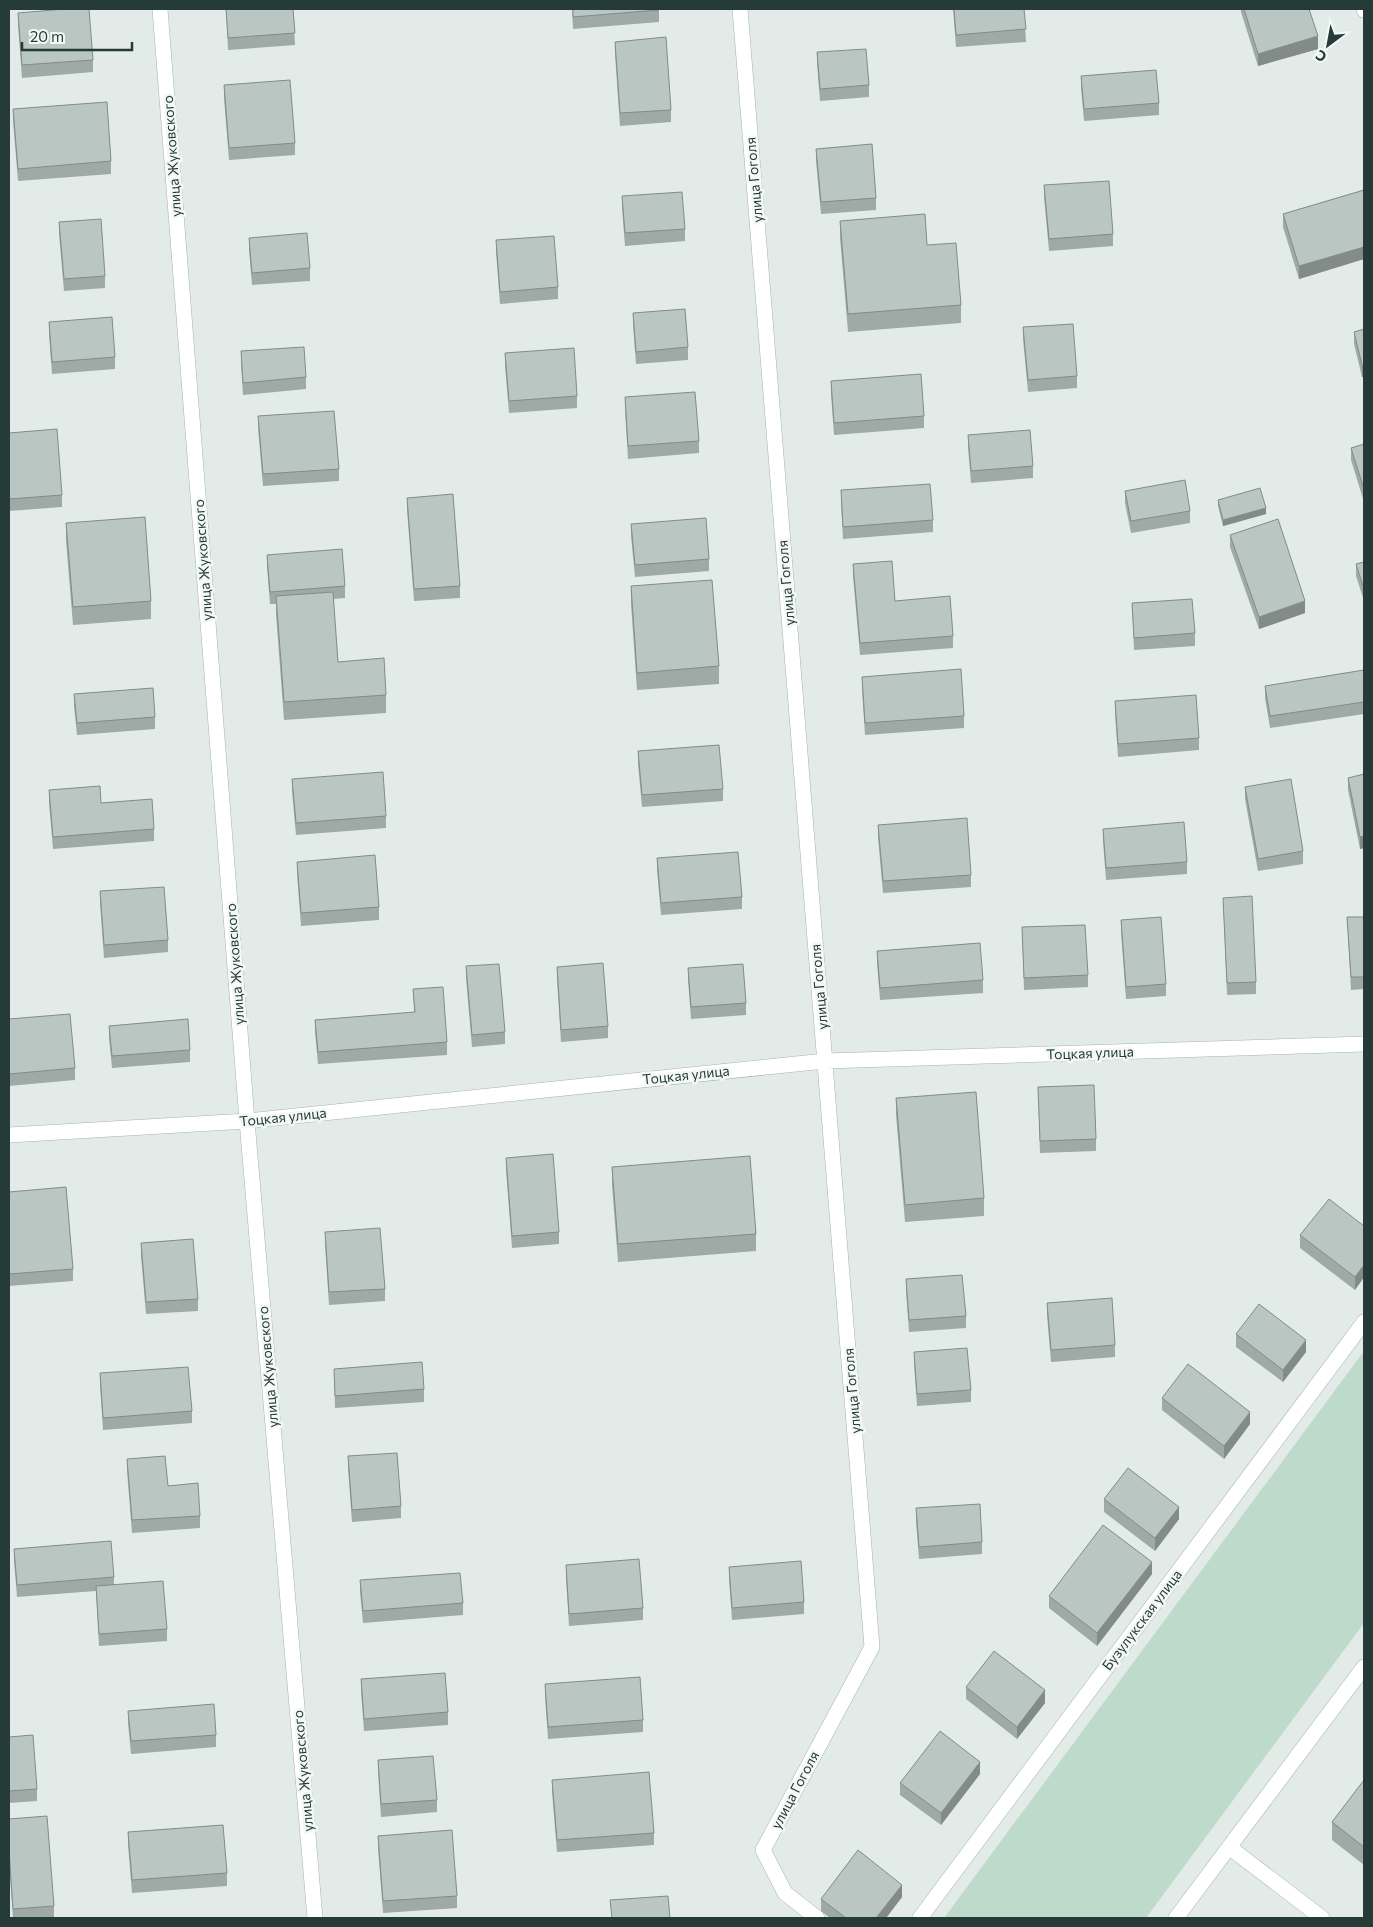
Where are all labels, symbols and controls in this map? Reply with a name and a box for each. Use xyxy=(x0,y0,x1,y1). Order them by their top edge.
scale bar xyxy=(22,20,132,52)
north arrow xyxy=(1303,20,1353,70)
text: 20 m xyxy=(30,27,64,45)
text: С xyxy=(1312,47,1329,66)
street label: улица Жуковского xyxy=(159,95,184,217)
street label: улица Гоголя xyxy=(741,137,766,224)
street label: улица Жуковского xyxy=(190,499,215,621)
street label: улица Гоголя xyxy=(773,540,798,627)
street label: улица Жуковского xyxy=(222,903,247,1025)
street label: улица Гоголя xyxy=(806,944,831,1031)
street label: Тоцкая улица xyxy=(1046,1042,1134,1063)
street label: Тоцкая улица xyxy=(642,1061,730,1088)
street label: Тоцкая улица xyxy=(239,1103,327,1130)
street label: улица Жуковского xyxy=(254,1306,281,1429)
street label: улица Гоголя xyxy=(839,1348,864,1435)
street label: Бузулукская улица xyxy=(1098,1566,1185,1673)
street label: улица Жуковского xyxy=(289,1710,316,1833)
street label: улица Гоголя xyxy=(767,1748,822,1832)

